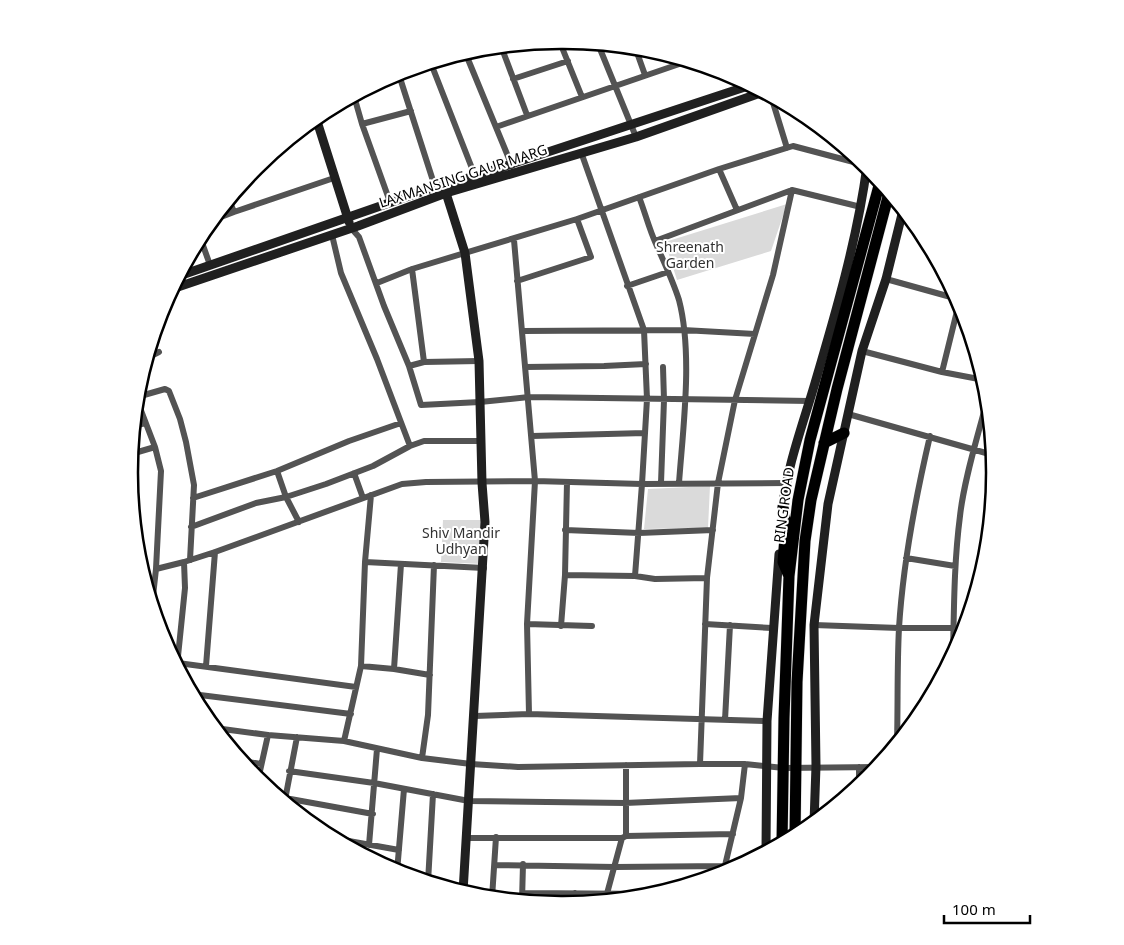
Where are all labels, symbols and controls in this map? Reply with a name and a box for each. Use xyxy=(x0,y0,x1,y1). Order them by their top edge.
street label: LAXMANSING GAUR MARG xyxy=(376,139,549,212)
park label: Shreenath Garden xyxy=(656,237,724,272)
street label: RING ROAD xyxy=(769,466,798,544)
park label: Shiv Mandir Udhyan xyxy=(422,523,500,558)
scale bar xyxy=(944,892,1030,924)
text: 100 m xyxy=(952,899,996,919)

